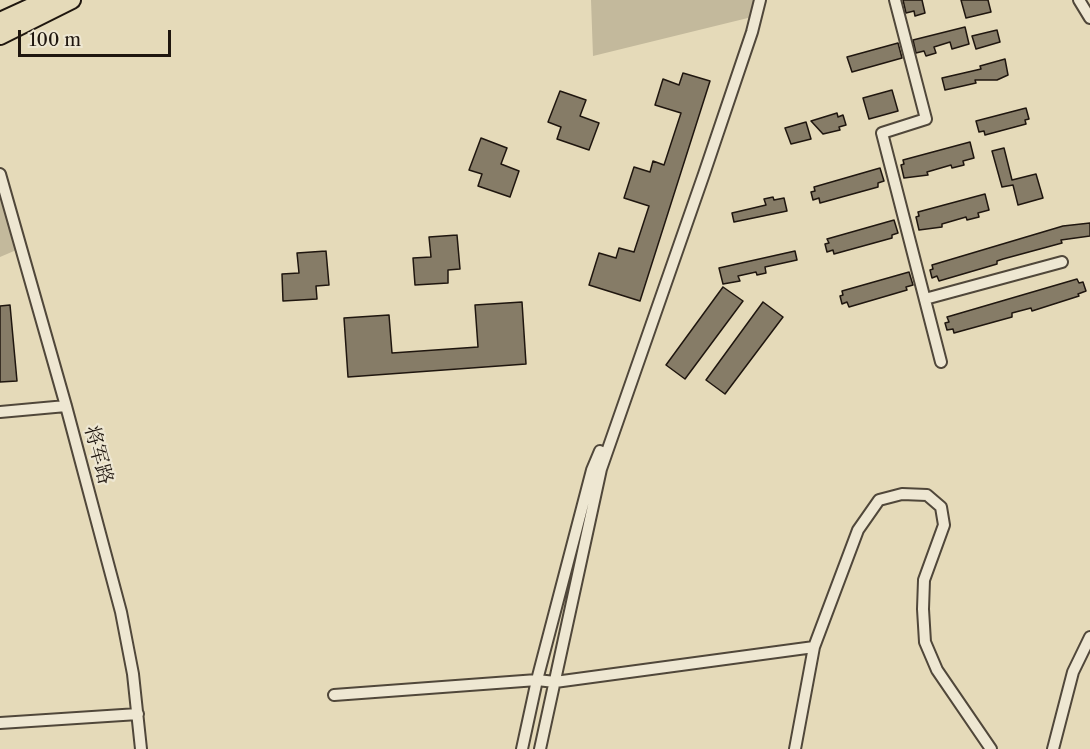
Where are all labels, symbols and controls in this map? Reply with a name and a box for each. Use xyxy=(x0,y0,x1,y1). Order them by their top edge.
scale bar xyxy=(21,18,174,56)
text: 100 m xyxy=(29,29,81,51)
street label: 将军路 xyxy=(79,423,117,487)

